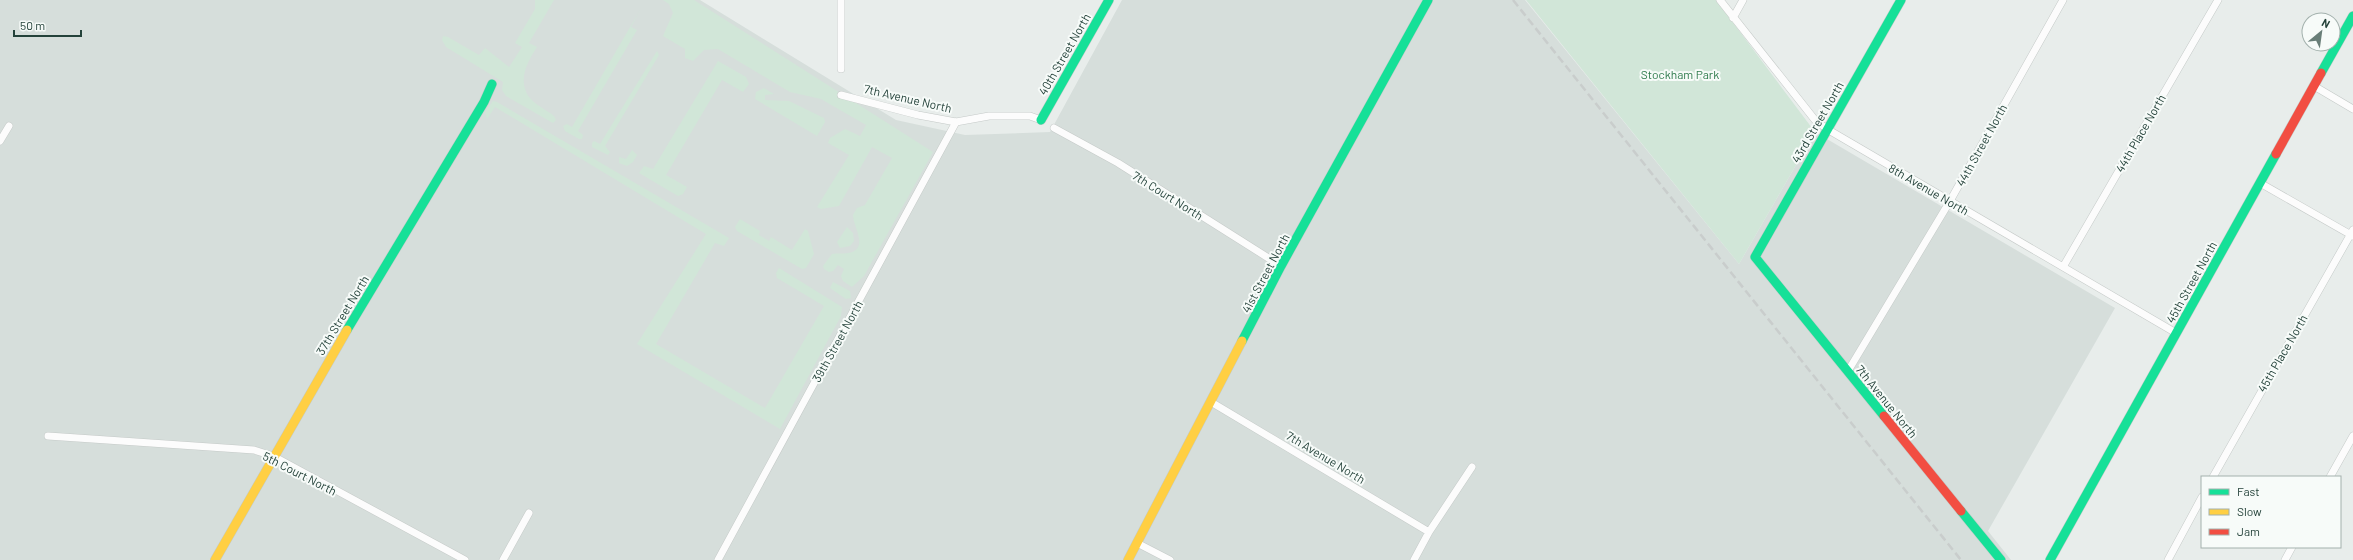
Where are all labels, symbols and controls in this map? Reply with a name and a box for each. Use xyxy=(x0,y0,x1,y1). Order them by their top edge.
street label: 40th Street North xyxy=(1035,11,1093,97)
scale bar xyxy=(14,12,81,38)
north arrow xyxy=(2301,12,2341,52)
text: N xyxy=(2320,15,2332,30)
text: 50 m xyxy=(20,18,45,32)
park label: Stockham Park xyxy=(1641,67,1719,81)
street label: 43rd Street North xyxy=(1788,79,1846,165)
street label: 7th Avenue North xyxy=(863,81,953,115)
street label: 44th Place North xyxy=(2112,92,2168,174)
street label: 44th Street North xyxy=(1953,102,2009,188)
street label: 8th Avenue North xyxy=(1887,160,1971,218)
street label: 7th Court North xyxy=(1130,168,1206,222)
street label: 41st Street North xyxy=(1238,231,1292,315)
street label: 45th Street North xyxy=(2163,239,2219,325)
street label: 37th Street North xyxy=(313,273,371,357)
street label: 39th Street North xyxy=(809,298,865,384)
street label: 45th Place North xyxy=(2254,312,2310,394)
street label: 7th Avenue North xyxy=(1853,362,1921,440)
street label: 7th Avenue North xyxy=(1284,428,1368,486)
street label: 5th Court North xyxy=(261,448,339,498)
legend xyxy=(2201,476,2341,548)
text: Fast xyxy=(2237,484,2260,498)
text: Slow xyxy=(2237,504,2262,518)
text: Jam xyxy=(2237,524,2260,538)

